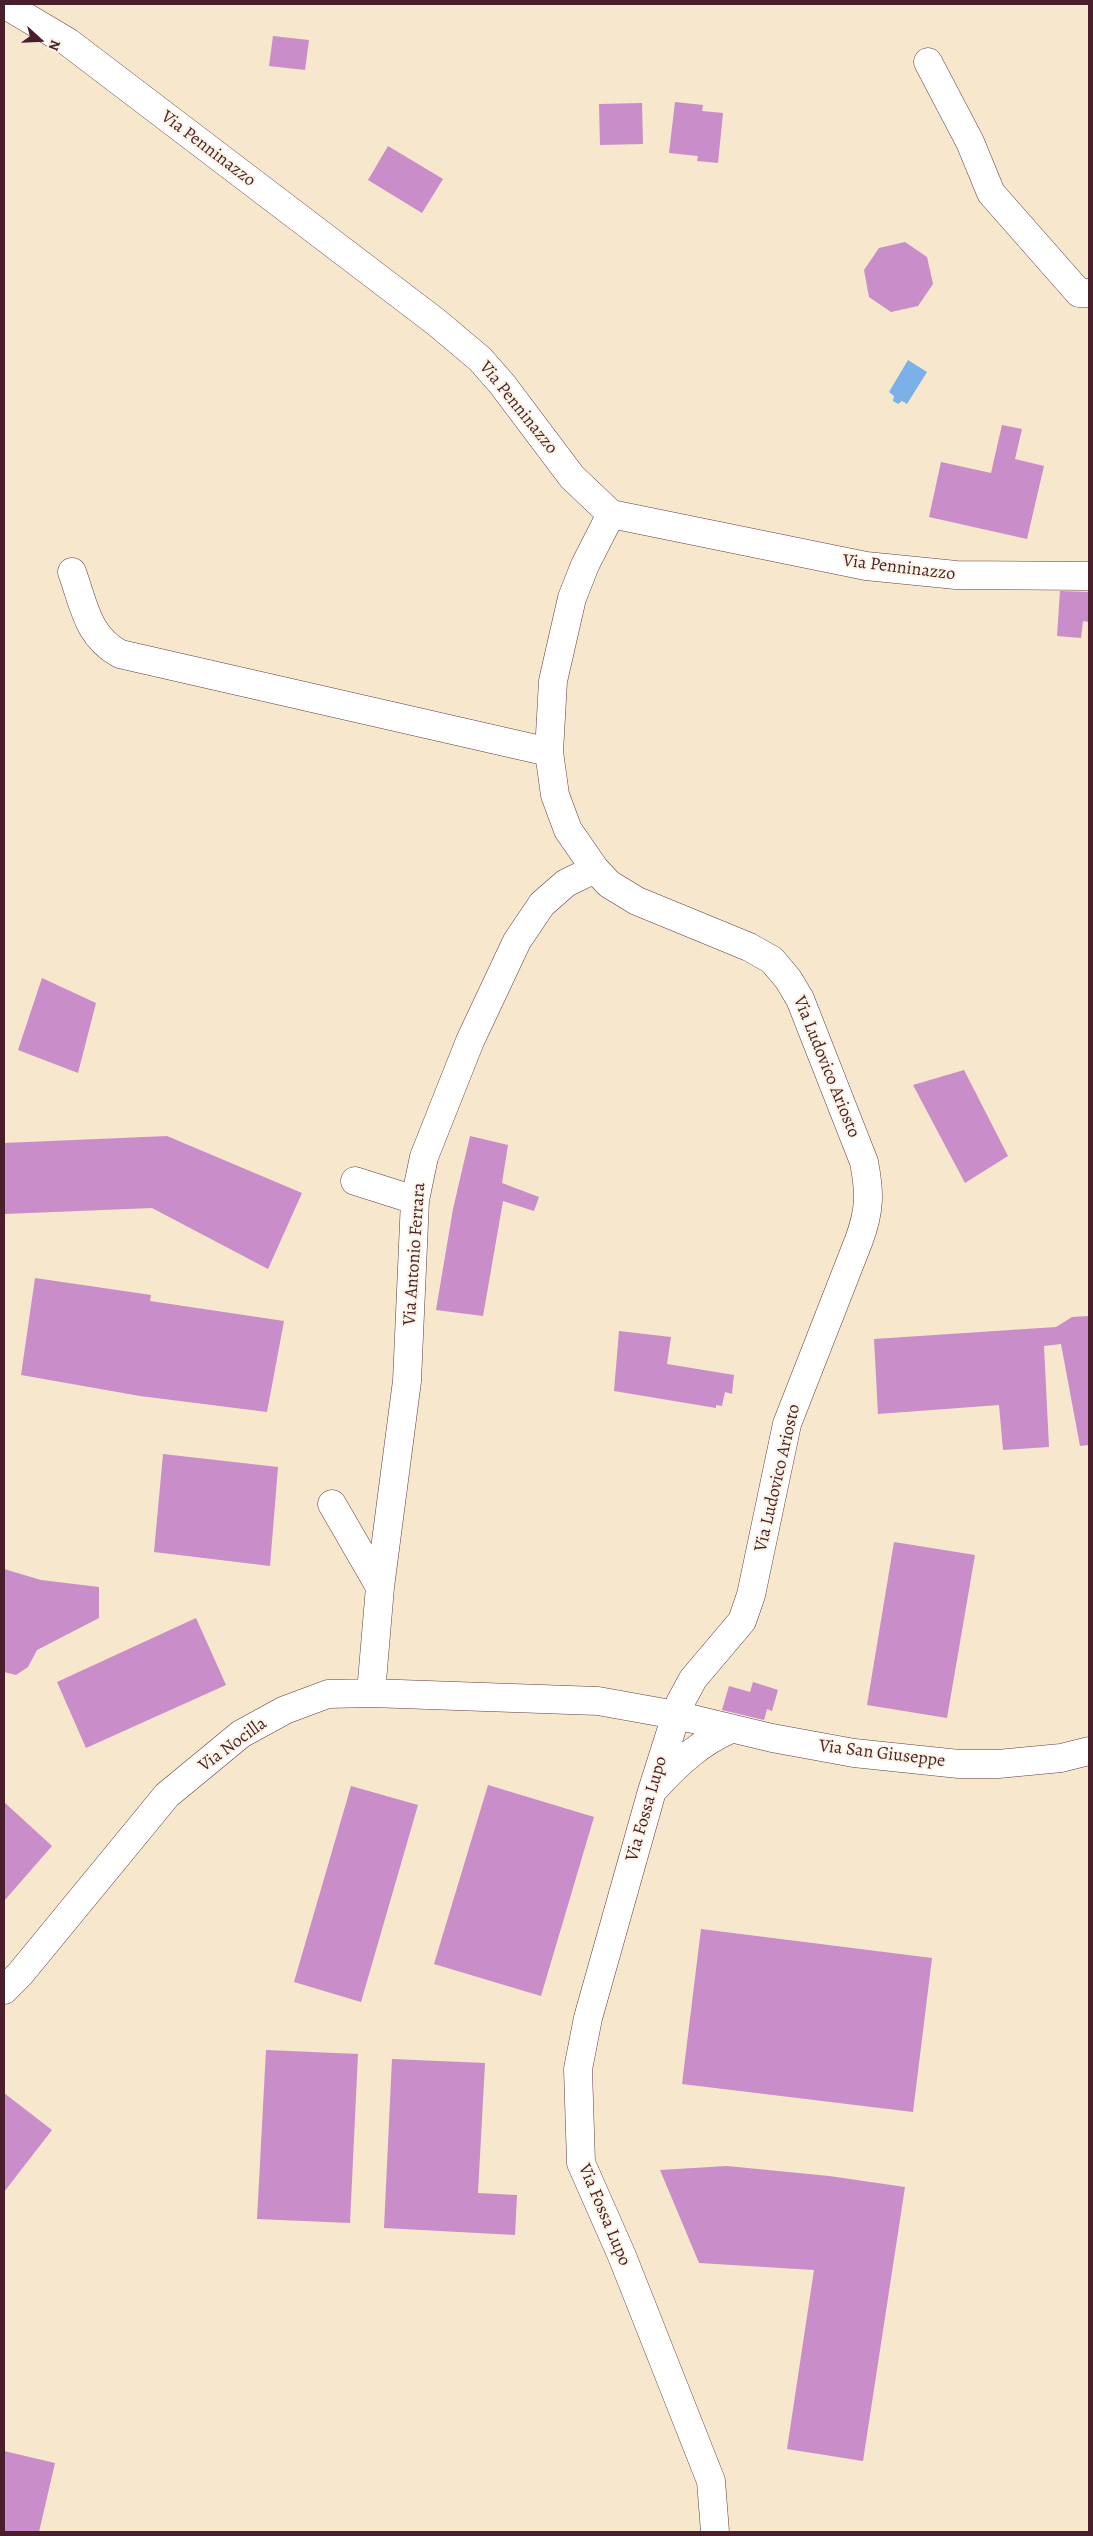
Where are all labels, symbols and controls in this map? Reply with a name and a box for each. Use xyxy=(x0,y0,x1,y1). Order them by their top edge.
north arrow xyxy=(15,15,65,65)
text: N xyxy=(44,37,65,53)
street label: Via Penninazzo xyxy=(156,106,260,192)
street label: Via Penninazzo xyxy=(474,357,562,459)
street label: Via Penninazzo xyxy=(842,550,956,586)
street label: Via Ludovico Ariosto xyxy=(788,993,864,1141)
street label: Via Antonio Ferrara xyxy=(399,1182,431,1326)
street label: Via Ludovico Ariosto xyxy=(751,1402,805,1554)
street label: Via Nocilla xyxy=(195,1713,271,1777)
street label: Via San Giuseppe xyxy=(818,1736,946,1772)
street label: Via Fossa Lupo xyxy=(622,1754,672,1864)
street label: Via Fossa Lupo xyxy=(573,2161,635,2269)

